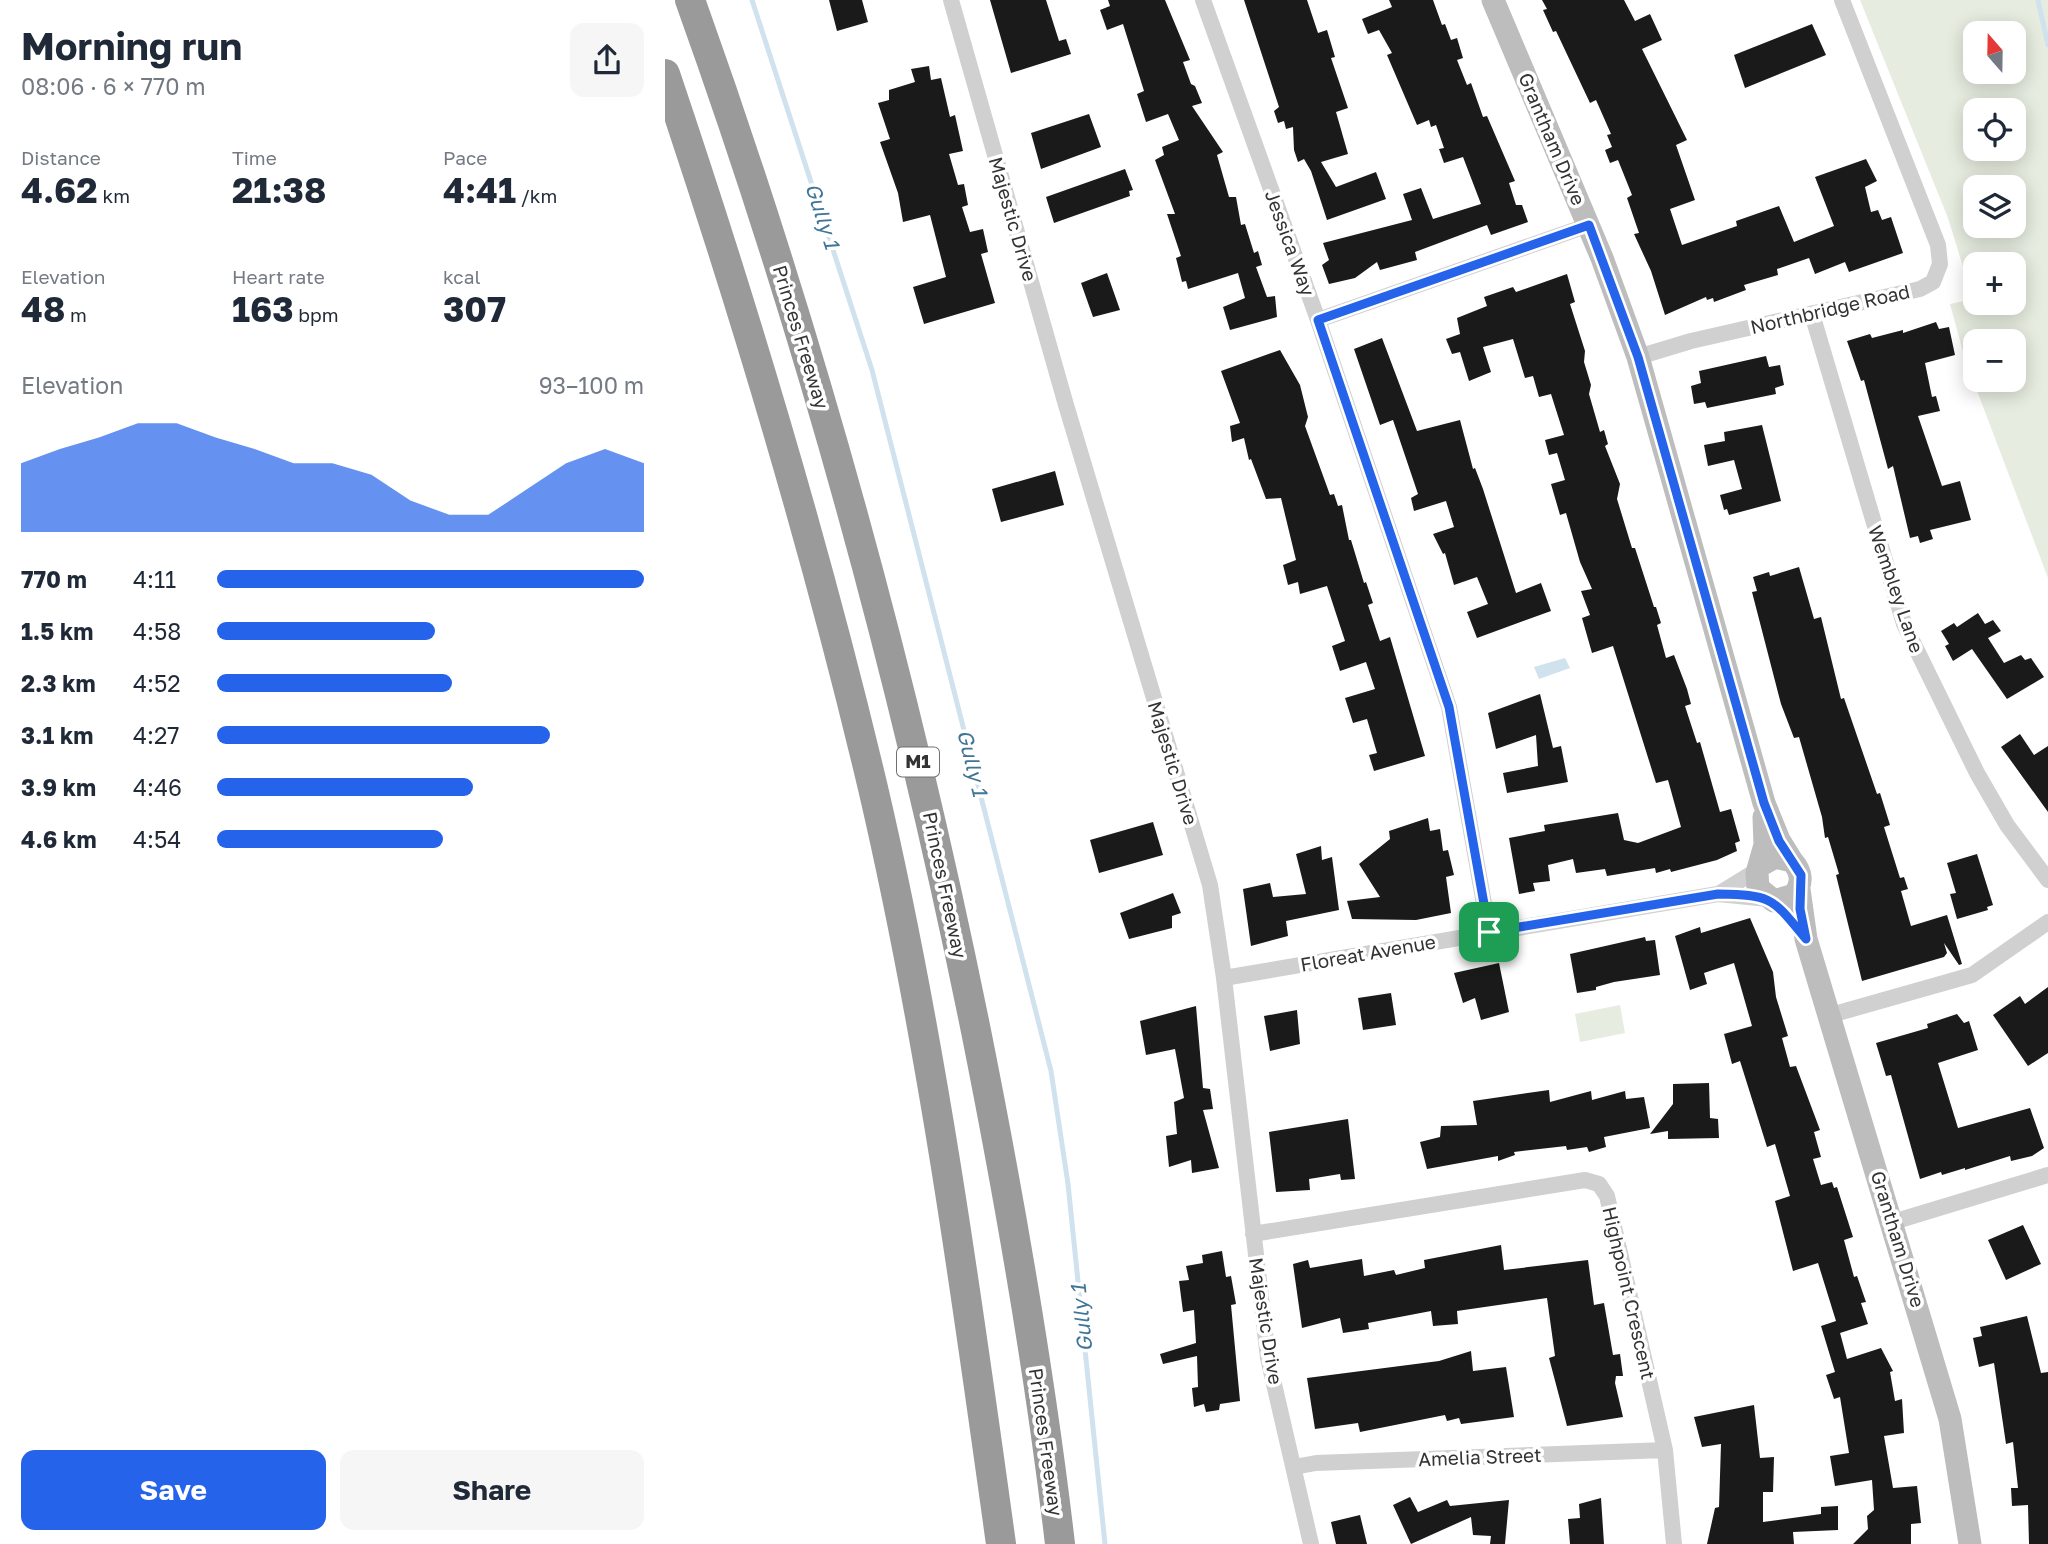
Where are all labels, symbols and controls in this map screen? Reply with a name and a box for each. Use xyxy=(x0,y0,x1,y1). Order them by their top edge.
north arrow xyxy=(1963,21,2027,84)
map controls xyxy=(1963,21,2026,392)
text: Morning run xyxy=(21,23,242,68)
button: share xyxy=(570,23,644,97)
street label: Grantham Drive xyxy=(1514,69,1591,208)
text: 08:06 · 6 × 770 m xyxy=(21,72,206,100)
button: locate xyxy=(1963,98,2026,161)
text: Distance xyxy=(21,146,101,169)
text: Time xyxy=(232,146,277,169)
text: Pace xyxy=(443,146,487,169)
street label: Majestic Drive xyxy=(985,154,1042,284)
text: 4.62 xyxy=(21,169,98,211)
text: 21:38 xyxy=(232,169,326,211)
text: 4:41 xyxy=(443,169,516,211)
button: layers xyxy=(1963,175,2026,238)
water label: Gully 1 xyxy=(800,179,846,253)
text: km xyxy=(98,184,130,207)
text: /km xyxy=(516,184,557,207)
street label: Jessica Way xyxy=(1261,187,1320,299)
button: + xyxy=(1963,252,2026,315)
street label: Princes Freeway xyxy=(769,262,834,412)
text: Elevation xyxy=(21,265,106,288)
text: Heart rate xyxy=(232,265,325,288)
text: kcal xyxy=(443,265,481,288)
street label: Northbridge Road xyxy=(1748,279,1912,338)
text: 48 xyxy=(21,288,65,330)
text: 163 xyxy=(232,288,294,330)
text: 307 xyxy=(443,288,506,330)
text: m xyxy=(65,303,87,326)
text: bpm xyxy=(294,303,339,326)
button: − xyxy=(1963,329,2026,392)
text: Elevation xyxy=(21,371,123,399)
text: 93–100 m xyxy=(539,371,644,399)
street label: Wembley Lane xyxy=(1864,522,1929,656)
text: 770 m xyxy=(21,565,87,593)
text: 4:11 xyxy=(133,565,176,593)
text: 1.5 km xyxy=(21,617,93,645)
text: 4:58 xyxy=(133,617,181,645)
text: 2.3 km xyxy=(21,669,96,697)
text: 4:52 xyxy=(133,669,181,697)
street label: Majestic Drive xyxy=(1144,698,1203,827)
text: 3.1 km xyxy=(21,721,93,749)
text: 4:27 xyxy=(133,721,179,749)
water label: Gully 1 xyxy=(952,727,994,800)
road number: M1 xyxy=(897,748,939,776)
text: 3.9 km xyxy=(21,773,96,801)
text: 4:46 xyxy=(133,773,182,801)
street label: Princes Freeway xyxy=(919,810,972,961)
text: 4.6 km xyxy=(21,825,97,853)
text: 4:54 xyxy=(133,825,181,853)
pin xyxy=(1459,902,1519,962)
icon: arrive xyxy=(1470,913,1508,951)
street label: Floreat Avenue xyxy=(1299,929,1437,976)
street label: Grantham Drive xyxy=(1867,1168,1930,1310)
street label: Highpoint Crescent xyxy=(1598,1204,1661,1382)
street label: Majestic Drive xyxy=(1245,1256,1288,1386)
water label: Gully 1 xyxy=(1064,1282,1097,1353)
street label: Princes Freeway xyxy=(1025,1366,1068,1518)
street label: Amelia Street xyxy=(1418,1443,1542,1470)
button: Save xyxy=(21,1450,326,1530)
button: Share xyxy=(340,1450,644,1530)

